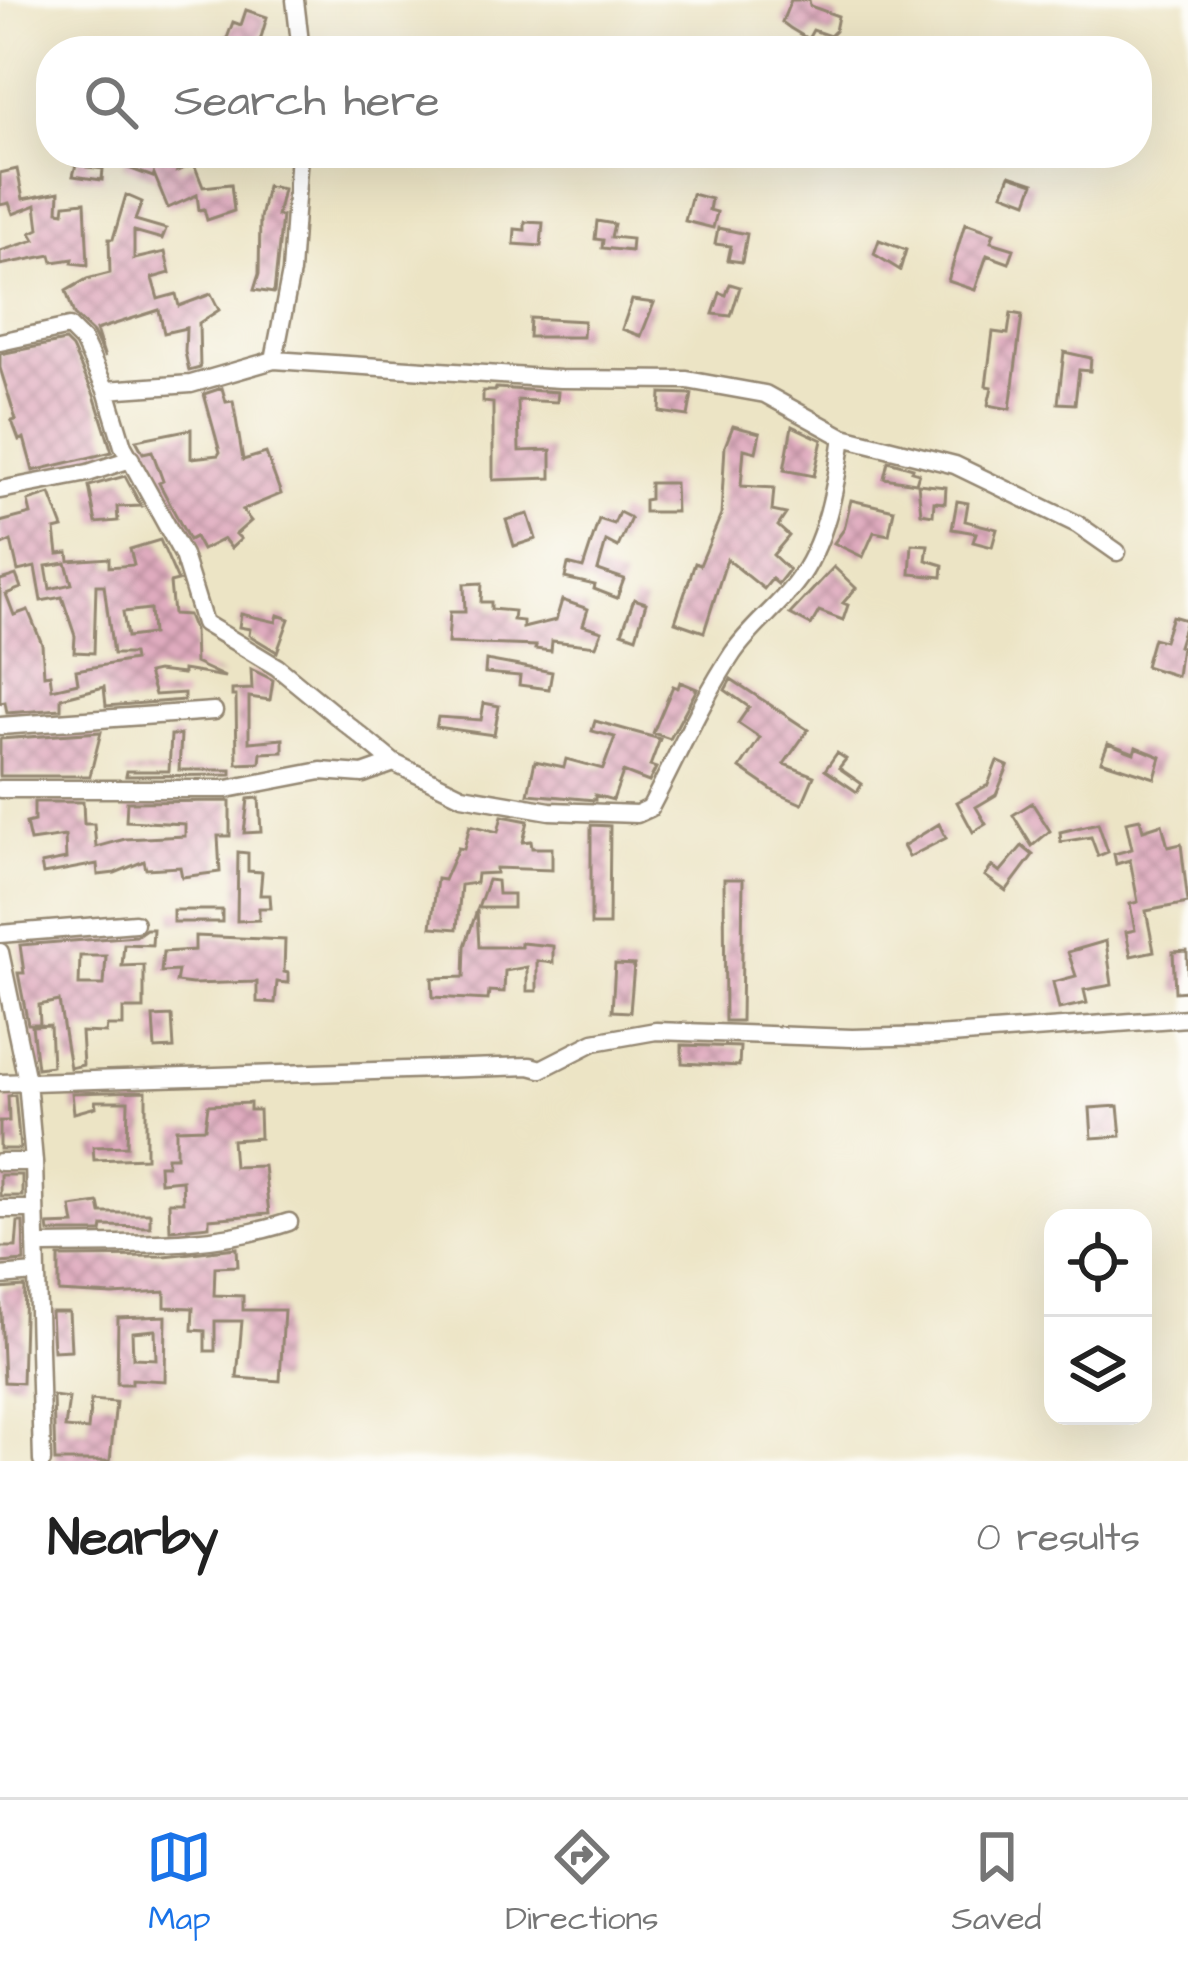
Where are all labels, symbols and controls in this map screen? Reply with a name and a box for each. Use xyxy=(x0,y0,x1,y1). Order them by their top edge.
search box xyxy=(36,36,1152,168)
icon: search xyxy=(78,69,144,135)
text: Search here xyxy=(174,71,440,133)
map controls xyxy=(1044,1209,1152,1425)
button: locate xyxy=(1044,1209,1152,1317)
button: layers xyxy=(1044,1317,1152,1425)
text: Nearby xyxy=(48,1504,218,1575)
text: 0 results xyxy=(976,1512,1140,1566)
tab: Map xyxy=(146,1824,212,1942)
tab: Directions xyxy=(505,1824,659,1942)
tab: Saved xyxy=(952,1824,1042,1942)

